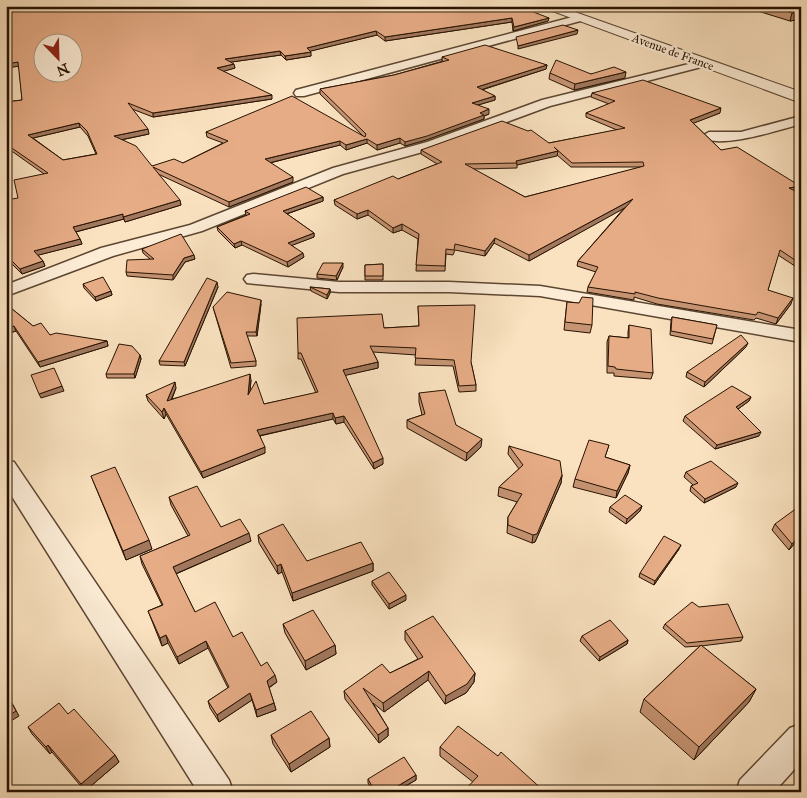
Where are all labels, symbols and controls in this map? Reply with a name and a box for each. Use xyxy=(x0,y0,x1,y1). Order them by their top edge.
street label: Avenue de France xyxy=(629,30,716,73)
north arrow xyxy=(32,32,82,82)
text: N xyxy=(54,59,72,80)

